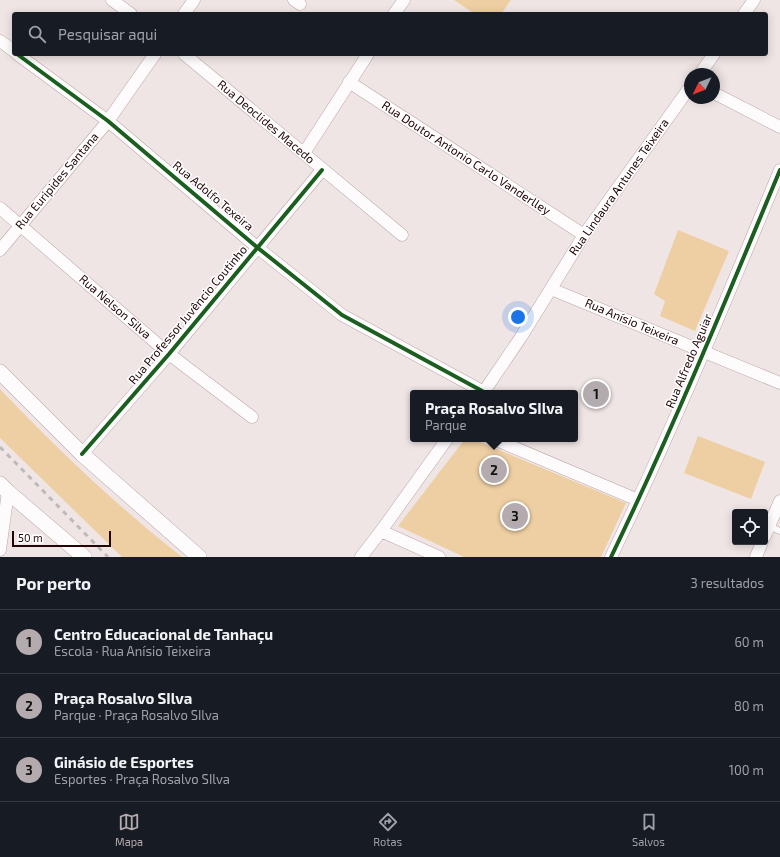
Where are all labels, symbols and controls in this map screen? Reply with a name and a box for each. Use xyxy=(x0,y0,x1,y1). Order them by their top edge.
search box xyxy=(12,12,768,56)
icon: search xyxy=(26,23,48,45)
text: Pesquisar aqui xyxy=(58,25,157,43)
north arrow xyxy=(684,68,720,104)
street label: Rua Deoclides Macedo xyxy=(215,77,318,166)
street label: Rua Doutor Antonio Carlo Vanderlley xyxy=(380,97,554,217)
street label: Rua Lindaura Antunes Teixeira xyxy=(566,115,671,257)
street label: Rua Euripides Santana xyxy=(12,129,101,232)
street label: Rua Adolfo Texeira xyxy=(171,158,257,233)
street label: Rua Professor Juvêncio Coutinho xyxy=(125,242,250,387)
street label: Rua Nelson Silva xyxy=(77,271,154,341)
street label: Rua Anísio Teixeira xyxy=(583,295,682,347)
your location xyxy=(508,307,528,327)
street label: Rua Alfredo Aguiar xyxy=(662,311,714,410)
pin: 1 xyxy=(583,379,609,409)
popup xyxy=(410,390,578,442)
text: Praça Rosalvo SIlva xyxy=(425,399,563,417)
text: Parque xyxy=(425,417,467,433)
pin: 2 xyxy=(481,455,507,485)
pin: 3 xyxy=(502,501,528,531)
map controls xyxy=(732,509,768,545)
button: locate xyxy=(732,509,768,545)
scale bar xyxy=(12,529,111,548)
text: 50 m xyxy=(18,531,43,544)
text: Por perto xyxy=(16,573,91,593)
text: 3 resultados xyxy=(691,575,764,591)
text: Centro Educacional de Tanhaçu xyxy=(54,625,273,643)
text: 1 xyxy=(26,634,32,650)
text: 60 m xyxy=(734,634,764,650)
text: Escola · Rua Anísio Teixeira xyxy=(54,643,211,659)
text: Praça Rosalvo SIlva xyxy=(54,689,192,707)
text: 2 xyxy=(25,698,33,714)
text: 80 m xyxy=(734,698,764,714)
text: Parque · Praça Rosalvo SIlva xyxy=(54,707,219,723)
text: Ginásio de Esportes xyxy=(54,753,194,771)
text: 3 xyxy=(25,762,33,778)
text: 100 m xyxy=(729,762,764,778)
text: Esportes · Praça Rosalvo SIlva xyxy=(54,771,230,787)
tab: Mapa xyxy=(115,811,143,848)
tab: Rotas xyxy=(373,811,402,848)
tab: Salvos xyxy=(632,811,665,848)

